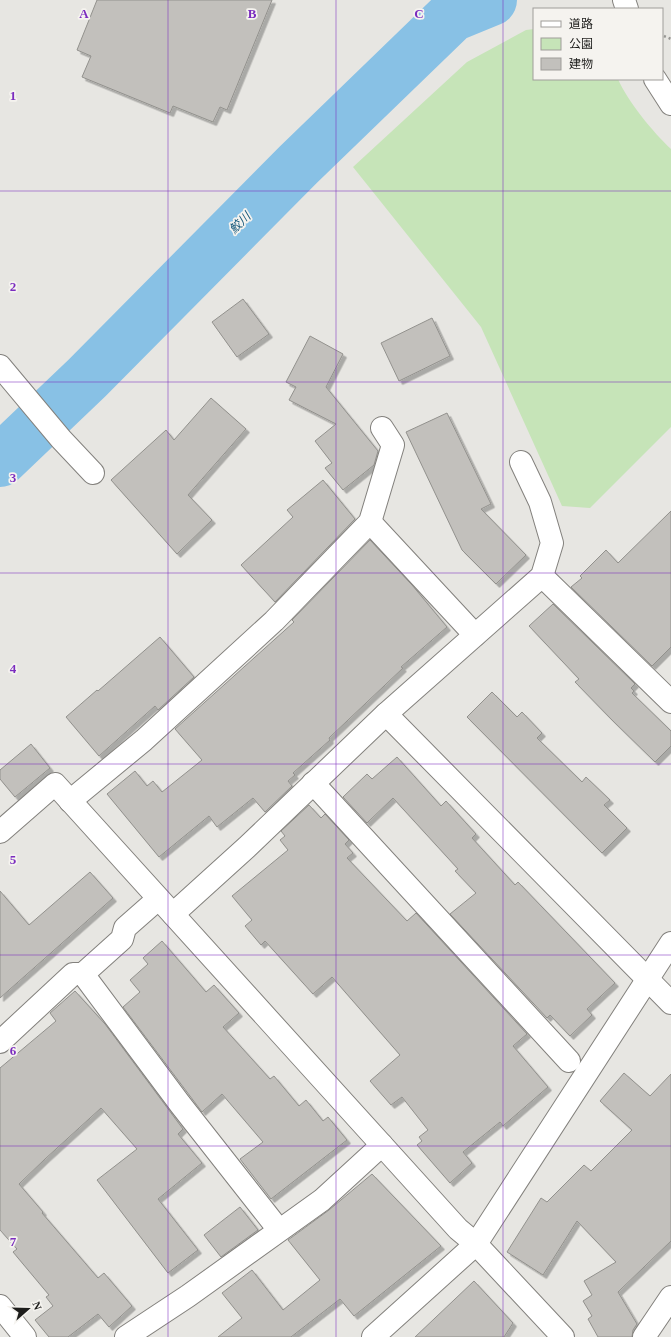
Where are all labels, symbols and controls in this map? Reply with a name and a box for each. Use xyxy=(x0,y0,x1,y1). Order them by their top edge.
text: A xyxy=(79,6,89,21)
text: B xyxy=(248,6,257,21)
text: C xyxy=(414,6,424,21)
legend xyxy=(533,8,663,80)
text: 道路 xyxy=(569,17,593,31)
text: 公園 xyxy=(569,37,593,51)
text: 建物 xyxy=(569,57,593,71)
text: 1 xyxy=(10,88,16,103)
water label: 鮫川 xyxy=(227,208,255,236)
text: 2 xyxy=(10,279,16,294)
text: 3 xyxy=(10,470,17,485)
text: 4 xyxy=(10,661,17,676)
text: 5 xyxy=(10,852,17,867)
text: 6 xyxy=(10,1043,17,1058)
text: 7 xyxy=(10,1234,17,1249)
north arrow xyxy=(8,1289,48,1329)
text: N xyxy=(30,1300,44,1311)

